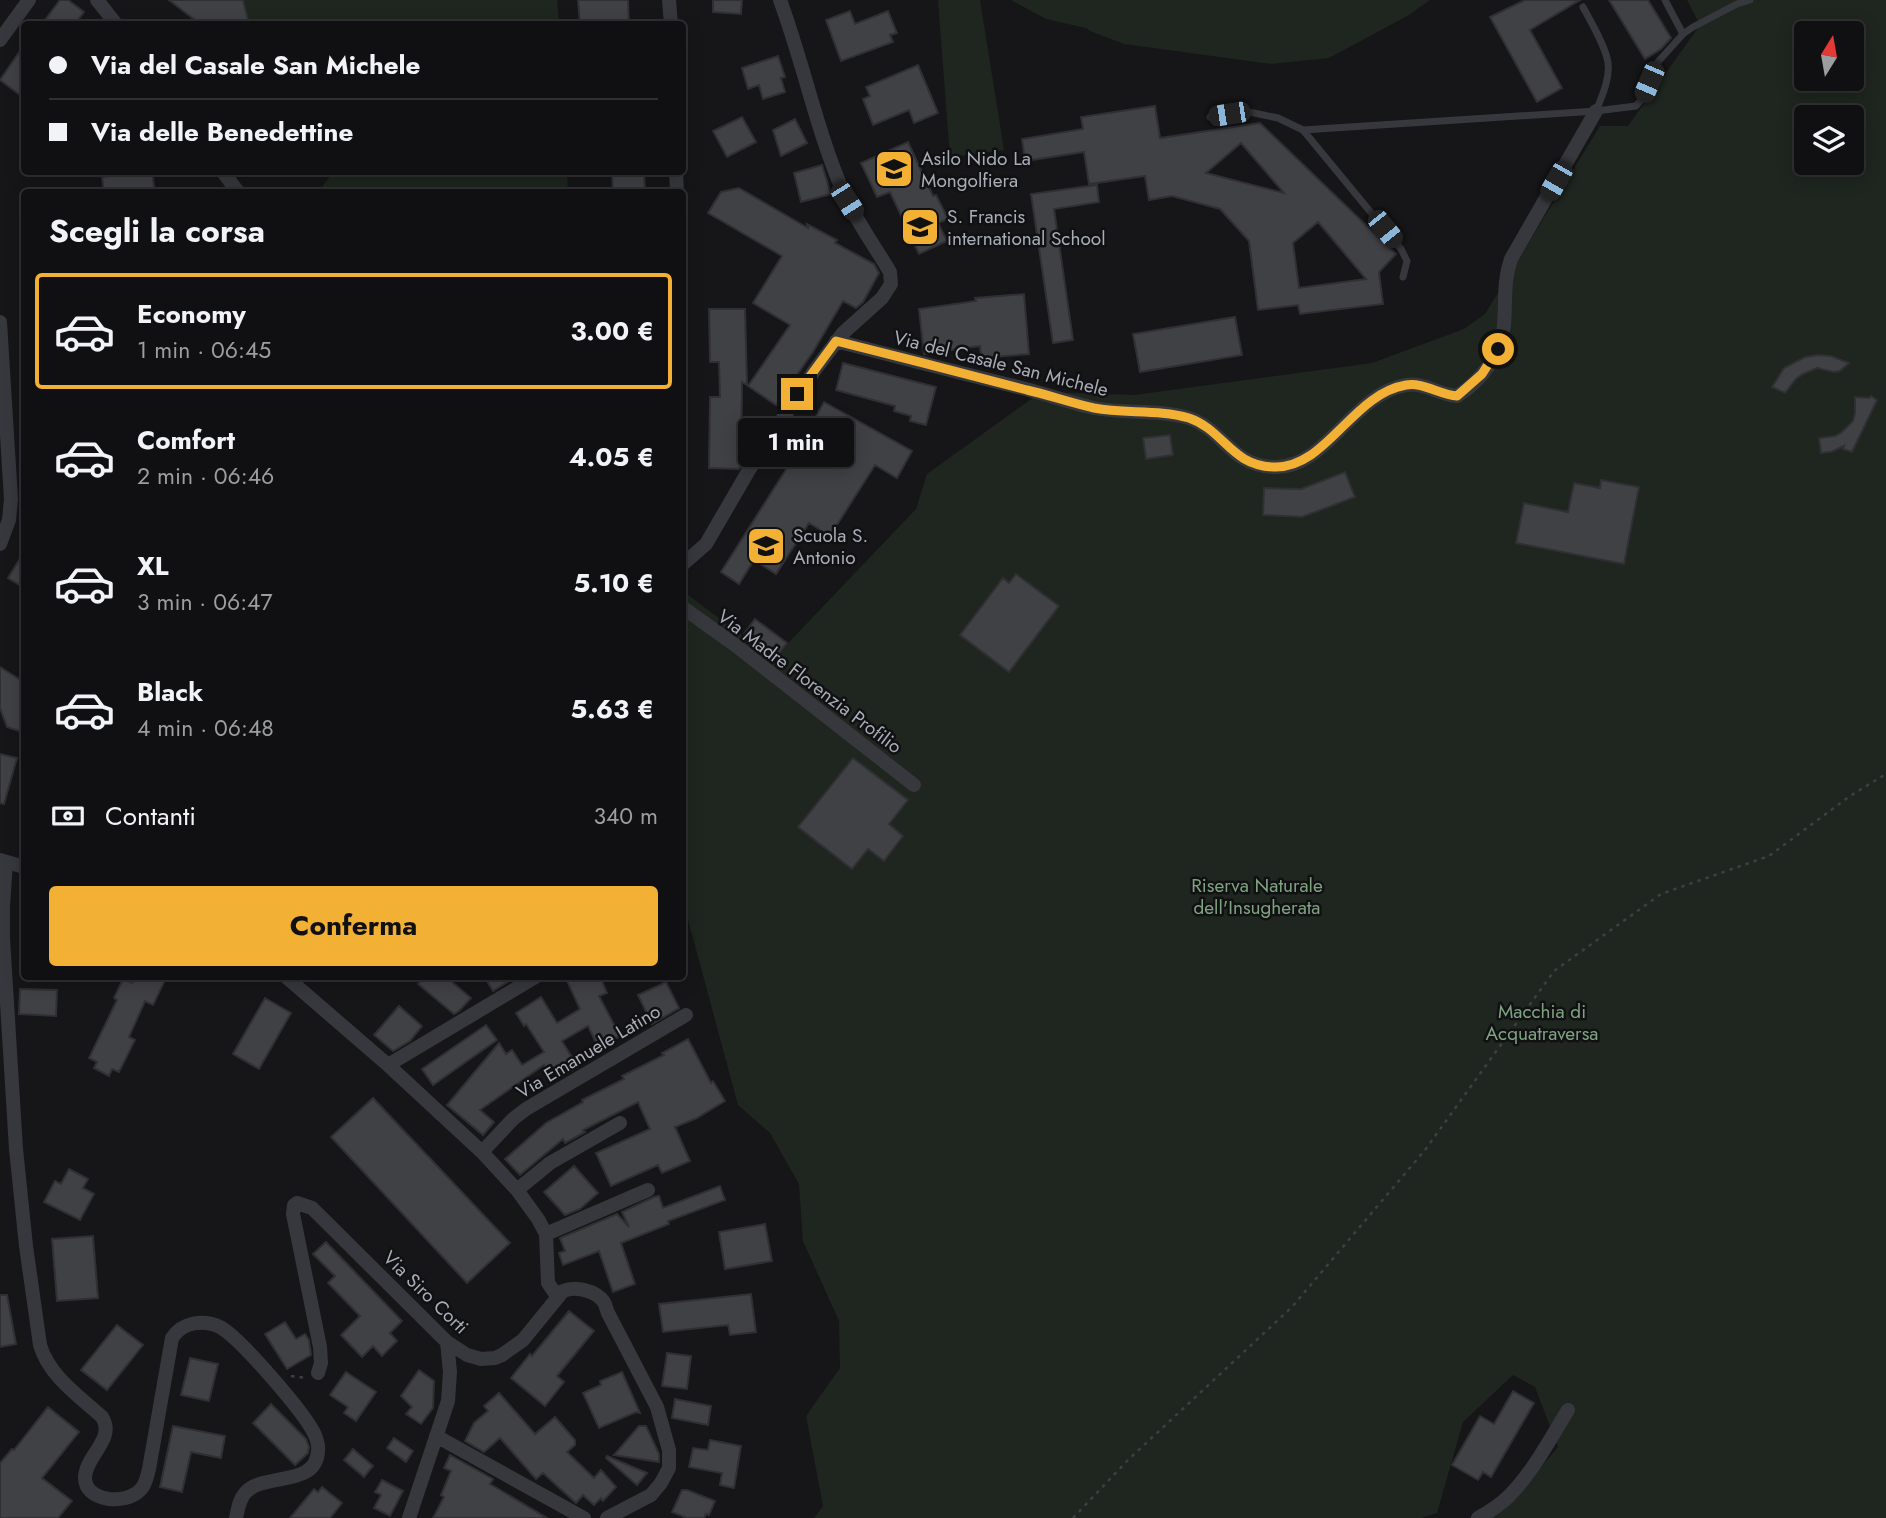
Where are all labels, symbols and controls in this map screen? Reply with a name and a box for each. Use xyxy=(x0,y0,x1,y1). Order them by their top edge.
north arrow xyxy=(1794,21,1864,91)
map controls xyxy=(1794,21,1864,175)
text: Via del Casale San Michele xyxy=(91,46,421,84)
car xyxy=(1632,59,1667,105)
car xyxy=(1207,100,1252,128)
button: layers xyxy=(1794,105,1864,175)
text: Via delle Benedettine xyxy=(91,113,353,151)
place label: Asilo Nido La Mongolfiera xyxy=(921,145,1031,194)
school or university icon: Asilo Nido La Mongolfiera xyxy=(873,148,915,190)
car xyxy=(1537,158,1576,204)
car xyxy=(827,178,868,224)
place label: S. Francis international School xyxy=(947,203,1106,252)
school or university icon: S. Francis international School xyxy=(899,206,941,248)
car xyxy=(1364,206,1407,252)
text: Scegli la corsa xyxy=(49,208,265,254)
text: Economy xyxy=(137,295,246,333)
icon: car xyxy=(53,300,116,363)
text: 3.00 € xyxy=(571,312,654,350)
street label: Via del Casale San Michele xyxy=(891,324,1111,403)
text: 1 min · 06:45 xyxy=(137,333,271,367)
route start xyxy=(1482,333,1514,365)
route end xyxy=(781,378,813,410)
callout: 1 min xyxy=(739,418,855,467)
text: Comfort xyxy=(137,421,235,459)
text: 1 min xyxy=(767,425,825,459)
icon: car xyxy=(53,426,116,489)
text: 4.05 € xyxy=(569,438,654,476)
text: 2 min · 06:46 xyxy=(137,459,274,493)
place label: Scuola S. Antonio xyxy=(793,522,868,571)
school or university icon: Scuola S. Antonio xyxy=(745,525,787,567)
text: XL xyxy=(137,547,169,585)
icon: car xyxy=(53,552,116,615)
text: 5.10 € xyxy=(574,564,654,602)
text: 3 min · 06:47 xyxy=(137,585,273,619)
street label: Via Madre Florenzia Profilio xyxy=(712,603,908,760)
text: Black xyxy=(137,673,203,711)
icon: car xyxy=(53,678,116,741)
text: 5.63 € xyxy=(570,690,654,728)
text: 4 min · 06:48 xyxy=(137,711,274,745)
icon: cash xyxy=(49,797,87,835)
text: Contanti xyxy=(105,797,196,835)
text: 340 m xyxy=(593,799,658,833)
park label: Riserva Naturale dell'Insugherata xyxy=(1191,872,1323,921)
button: Conferma xyxy=(49,886,658,966)
street label: Via Emanuele Latino xyxy=(511,998,665,1105)
park label: Macchia di Acquatraversa xyxy=(1486,998,1598,1047)
street label: Via Siro Corti xyxy=(377,1245,474,1340)

